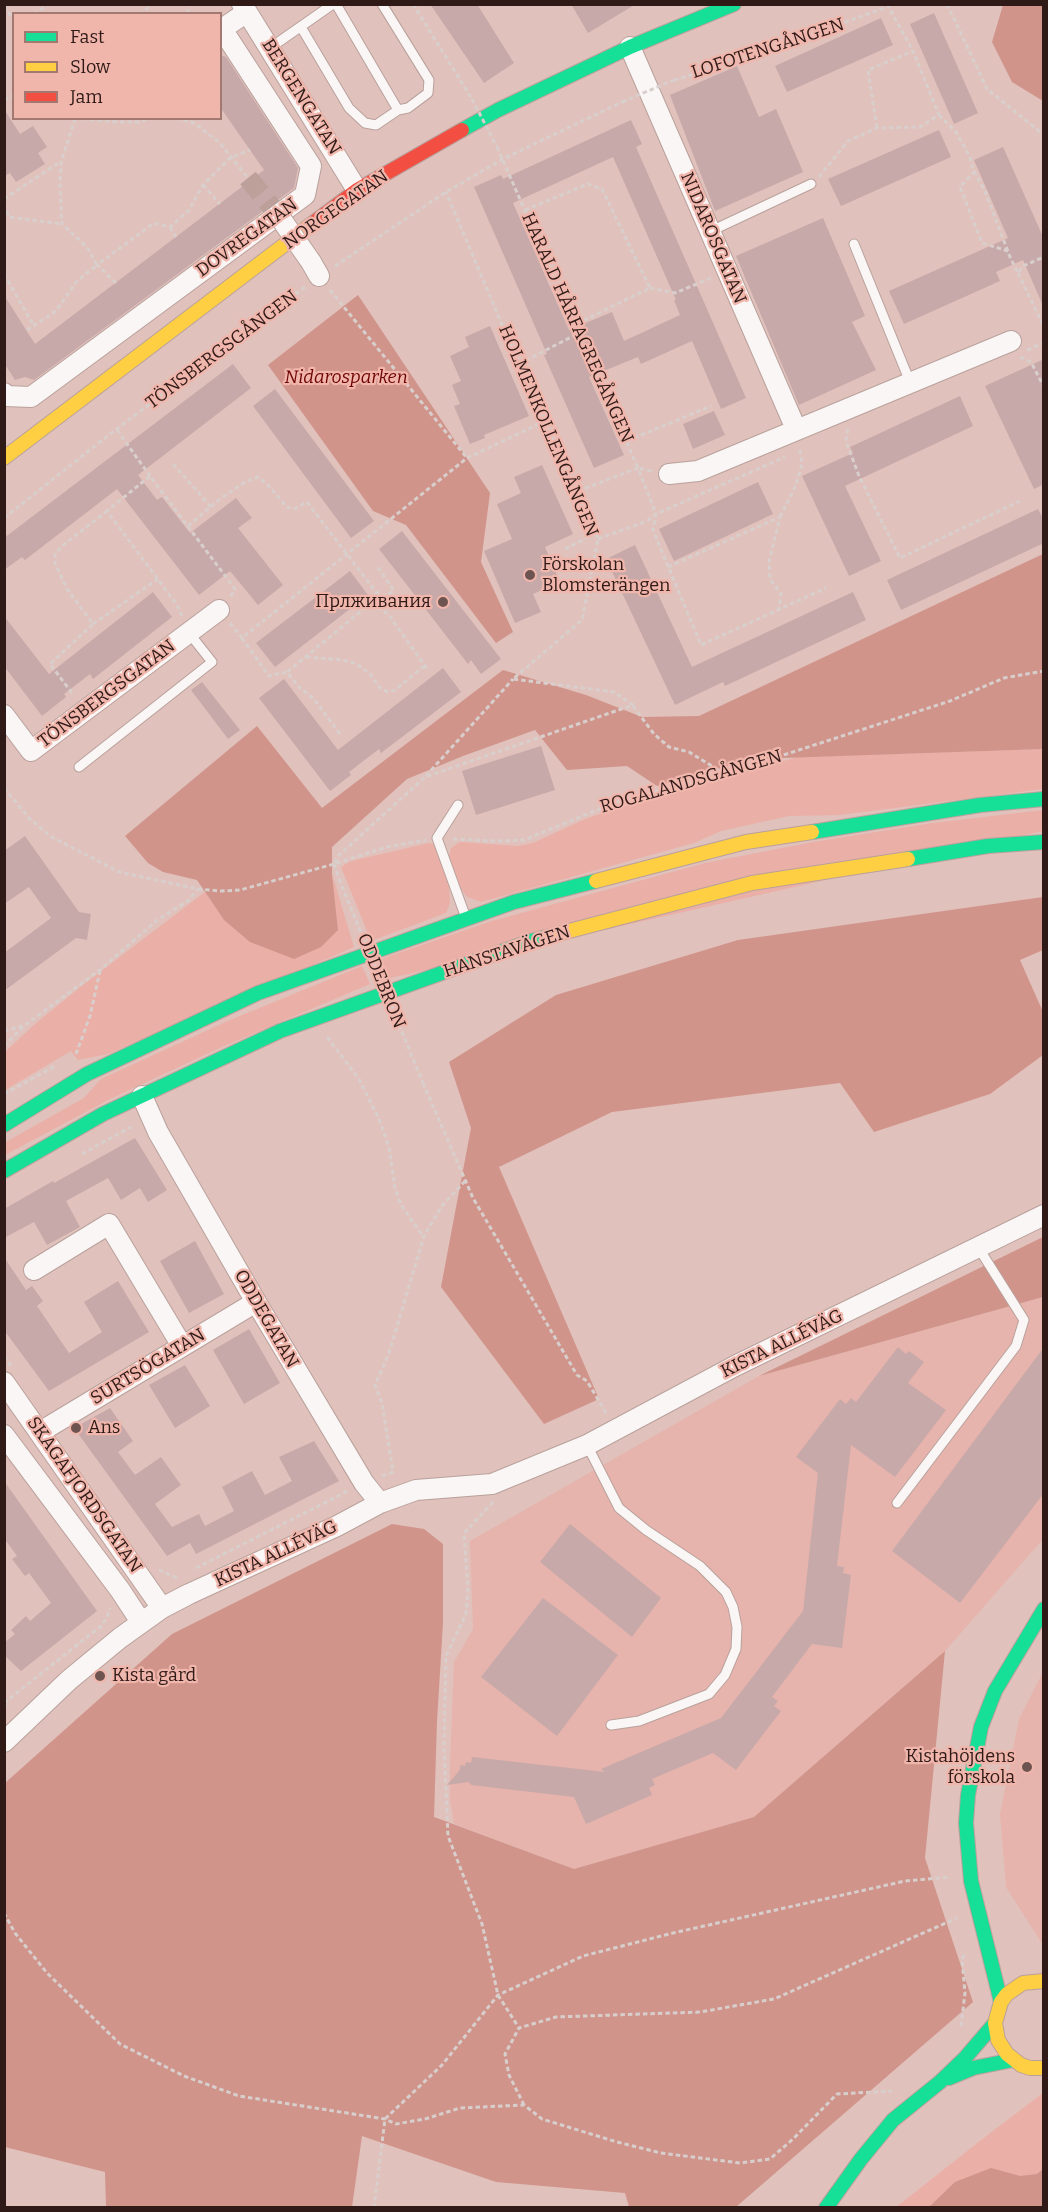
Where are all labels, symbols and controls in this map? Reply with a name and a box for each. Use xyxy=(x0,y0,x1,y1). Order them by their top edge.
legend xyxy=(12,12,222,120)
street label: LOFOTENGÅNGEN xyxy=(689,14,847,84)
text: Fast xyxy=(70,26,105,48)
street label: BERGENGATAN xyxy=(257,35,345,159)
text: Slow xyxy=(70,56,110,78)
text: Jam xyxy=(70,86,103,108)
street label: NORGEGATAN xyxy=(279,166,393,254)
street label: NIDAROSGATAN xyxy=(676,169,750,307)
street label: DOVREGATAN xyxy=(192,194,302,282)
street label: HARALD HÅRFAGREGÅNGEN xyxy=(516,210,638,446)
street label: TÖNSBERGSGÅNGEN xyxy=(142,286,302,414)
street label: HOLMENKOLLENGÅNGEN xyxy=(494,322,602,540)
park label: Nidarosparken xyxy=(284,367,408,389)
place label: Förskolan Blomsterängen xyxy=(542,554,671,596)
marker: Förskolan Blomsterängen xyxy=(523,568,537,582)
place label: Прлживания xyxy=(315,591,431,613)
marker: Прлживания xyxy=(436,595,450,609)
street label: TÖNSBERGSGATAN xyxy=(34,635,180,753)
street label: ROGALANDSGÅNGEN xyxy=(598,746,784,818)
street label: HANSTAVÄGEN xyxy=(441,921,573,983)
street label: ODDEBRON xyxy=(352,930,410,1032)
street label: ODDEGATAN xyxy=(229,1266,303,1372)
street label: KISTA ALLÉVÄG xyxy=(718,1305,846,1383)
street label: SURTSÖGATAN xyxy=(87,1324,209,1410)
street label: SKAGAFJORDSGATAN xyxy=(22,1413,146,1577)
place label: Ans xyxy=(88,1417,120,1439)
marker: Ans xyxy=(69,1421,83,1435)
street label: KISTA ALLÉVÄG xyxy=(211,1516,341,1592)
place label: Kista gård xyxy=(112,1665,196,1687)
marker: Kista gård xyxy=(93,1669,107,1683)
place label: Kistahöjdens förskola xyxy=(906,1746,1015,1788)
marker: Kistahöjdens förskola xyxy=(1020,1760,1034,1774)

